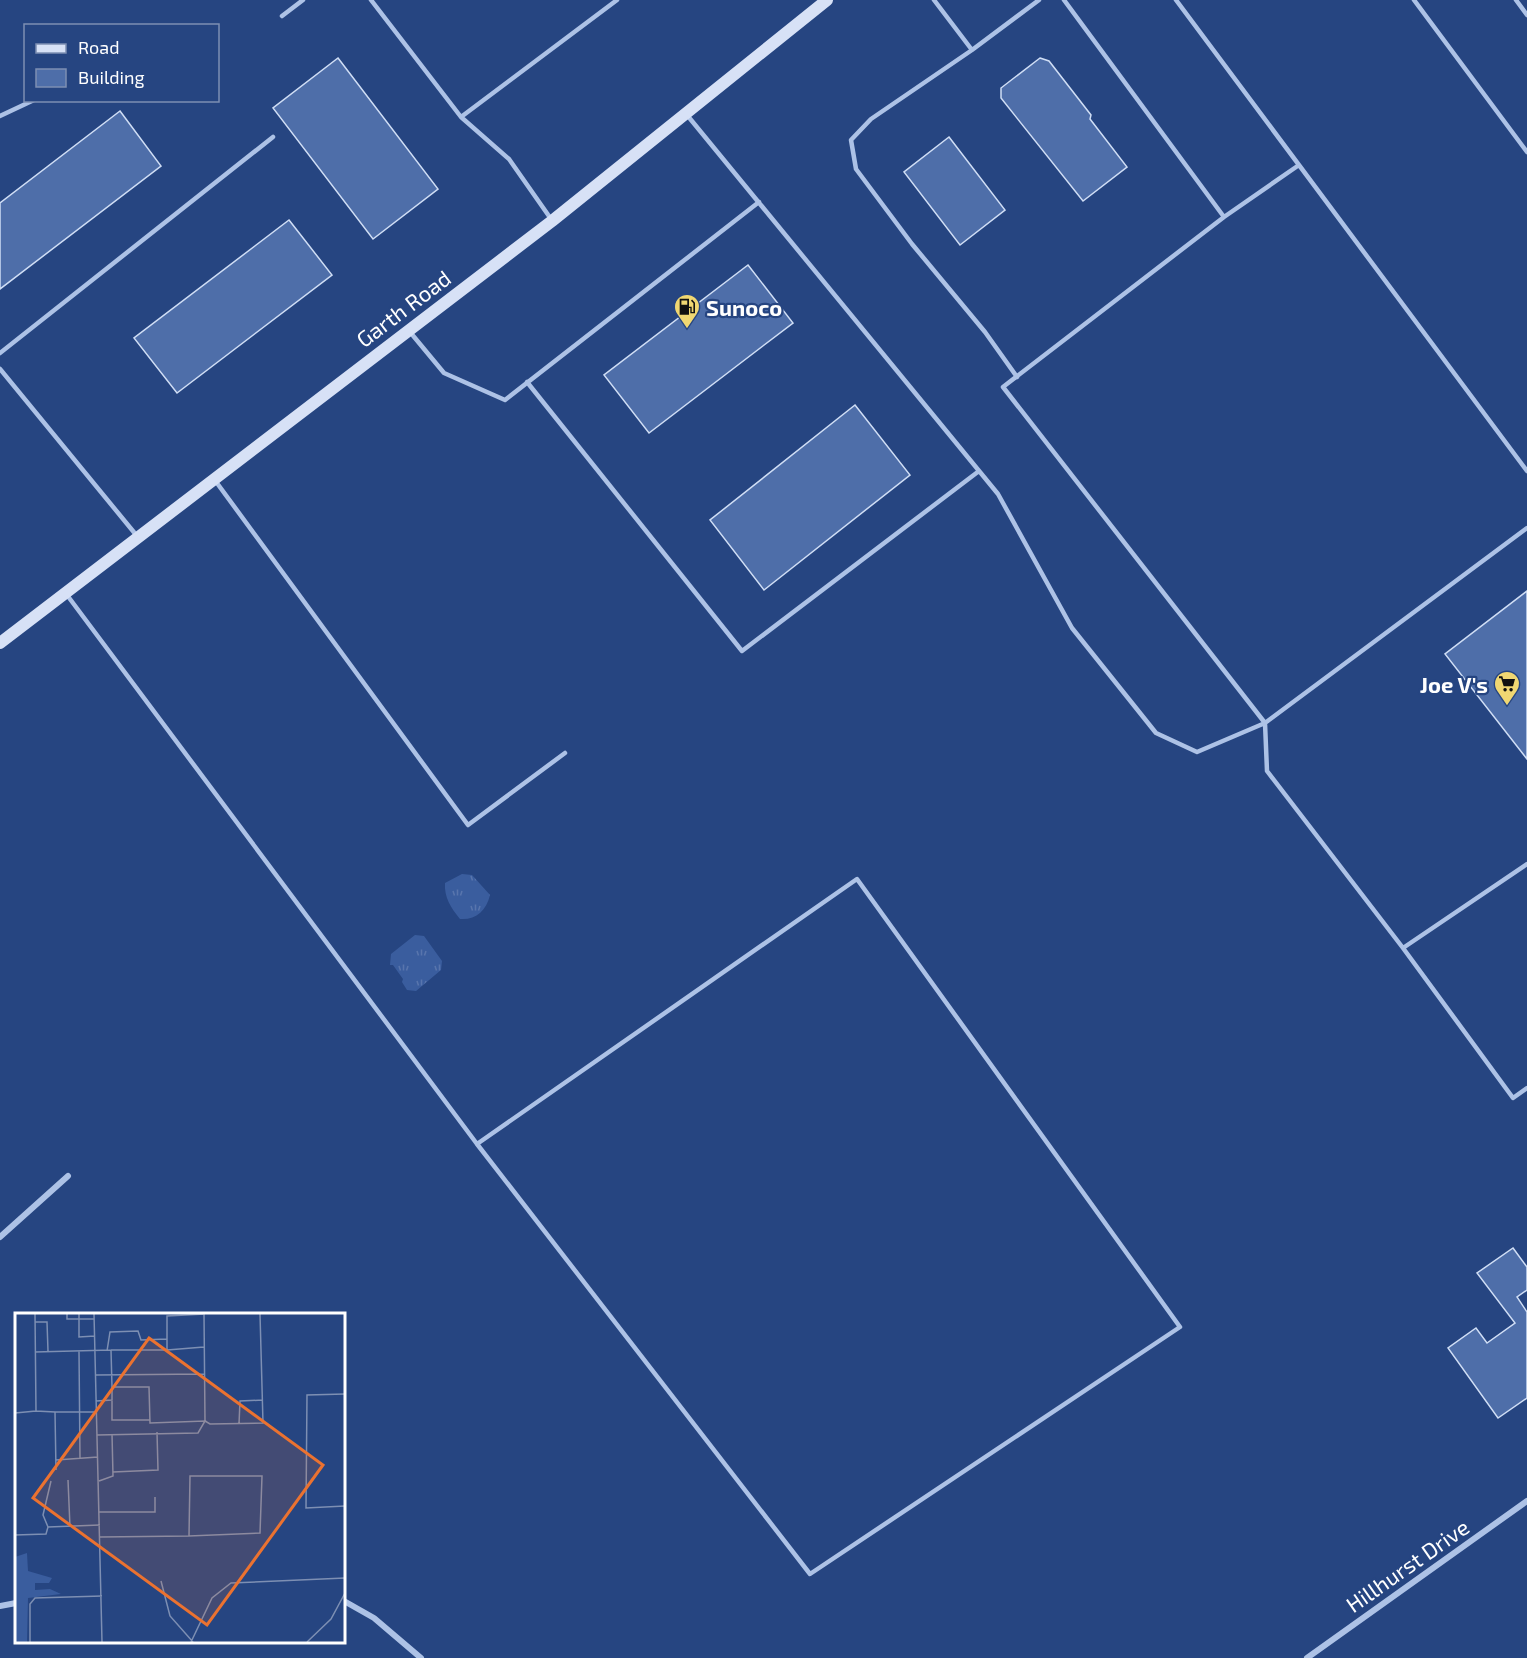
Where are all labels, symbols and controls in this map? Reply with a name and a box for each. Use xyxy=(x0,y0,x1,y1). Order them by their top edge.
legend xyxy=(24,24,219,102)
text: Road xyxy=(78,36,119,58)
text: Building xyxy=(78,66,145,88)
street label: Garth Road xyxy=(351,264,455,352)
fuel station icon: Sunoco xyxy=(672,292,702,330)
place label: Sunoco xyxy=(706,294,782,320)
supermarket icon: Joe V's xyxy=(1492,669,1522,707)
place label: Joe V's xyxy=(1420,671,1488,697)
inset map xyxy=(15,1313,345,1643)
street label: Hillhurst Drive xyxy=(1341,1513,1473,1617)

